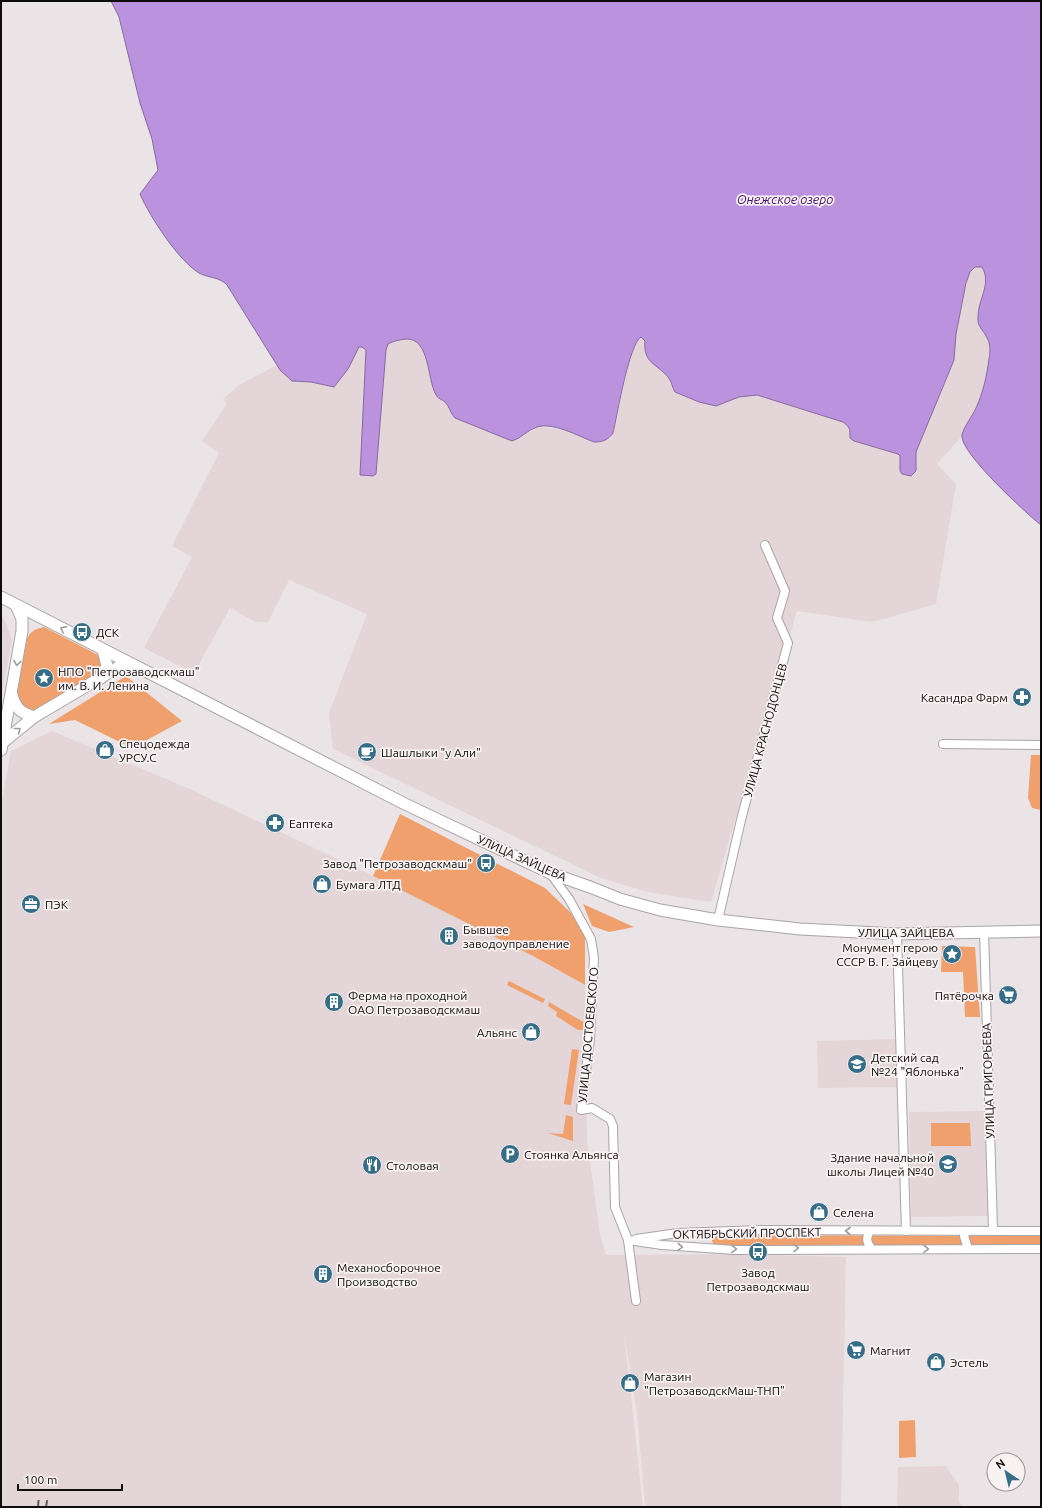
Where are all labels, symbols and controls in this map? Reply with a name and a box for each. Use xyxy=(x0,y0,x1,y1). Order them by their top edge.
water label: Онежское озеро xyxy=(737,192,833,206)
bus stop icon: ДСК xyxy=(71,621,93,643)
place label: ДСК xyxy=(96,626,120,639)
one-way arrow xyxy=(60,627,67,634)
one-way arrow xyxy=(13,660,22,666)
street label: УЛИЦА КРАСНОДОНЦЕВ xyxy=(741,662,789,798)
place label: НПО "Петрозаводскмаш" им. В. И. Ленина xyxy=(58,665,199,692)
place icon: НПО "Петрозаводскмаш" им. В. И. Ленина xyxy=(33,667,55,689)
pharmacy icon: Касандра Фарм xyxy=(1011,686,1033,708)
place label: Касандра Фарм xyxy=(921,691,1008,704)
one-way arrow xyxy=(14,728,21,735)
place label: Спецодежда УРСУ.С xyxy=(119,737,190,764)
shop icon: Спецодежда УРСУ.С xyxy=(94,739,116,761)
cafe icon: Шашлыки "у Али" xyxy=(356,741,378,763)
place label: Шашлыки "у Али" xyxy=(381,746,481,759)
pharmacy icon: Еаптека xyxy=(264,812,286,834)
place label: Еаптека xyxy=(289,817,333,830)
street label: УЛИЦА ЗАЙЦЕВА xyxy=(475,833,569,884)
bus stop icon: Завод "Петрозаводскмаш" xyxy=(475,852,497,874)
place label: Завод "Петрозаводскмаш" xyxy=(323,857,472,870)
shop icon: Бумага ЛТД xyxy=(311,873,333,895)
place label: Бумага ЛТД xyxy=(336,878,401,891)
office icon: ПЭК xyxy=(20,893,42,915)
place label: ПЭК xyxy=(45,898,69,911)
place label: Бывшее заводоуправление xyxy=(463,923,569,950)
building icon: Бывшее заводоуправление xyxy=(438,925,460,947)
street label: УЛИЦА ЗАЙЦЕВА xyxy=(858,926,954,939)
place label: Монумент герою СССР В. Г. Зайцеву xyxy=(836,941,938,968)
place icon: Монумент герою СССР В. Г. Зайцеву xyxy=(941,943,963,965)
street label: УЛИЦА ДОСТОЕВСКОГО xyxy=(576,966,600,1104)
supermarket icon: Пятёрочка xyxy=(997,984,1019,1006)
place label: Ферма на проходной ОАО Петрозаводскмаш xyxy=(348,989,480,1016)
place label: Пятёрочка xyxy=(935,989,994,1002)
building icon: Ферма на проходной ОАО Петрозаводскмаш xyxy=(323,991,345,1013)
shop icon: Альянс xyxy=(520,1021,542,1043)
street label: УЛИЦА ГРИГОРЬЕВА xyxy=(979,1023,997,1139)
place label: Альянс xyxy=(477,1026,517,1039)
place label: Детский сад №24 "Яблонька" xyxy=(871,1051,964,1078)
school or university icon: Детский сад №24 "Яблонька" xyxy=(846,1053,868,1075)
parking icon: Стоянка Альянса xyxy=(499,1143,521,1165)
place label: Стоянка Альянса xyxy=(524,1148,619,1161)
place label: Здание начальной школы Лицей №40 xyxy=(827,1151,934,1178)
school or university icon: Здание начальной школы Лицей №40 xyxy=(937,1153,959,1175)
restaurant icon: Столовая xyxy=(361,1154,383,1176)
place label: Столовая xyxy=(386,1159,439,1172)
shop icon: Селена xyxy=(808,1201,830,1223)
place label: Селена xyxy=(833,1206,874,1219)
street label: ОКТЯБРЬСКИЙ ПРОСПЕКТ xyxy=(673,1225,822,1241)
one-way arrow xyxy=(845,1227,851,1235)
bus stop icon: Завод Петрозаводскмаш xyxy=(747,1241,769,1263)
one-way arrow xyxy=(677,1242,683,1251)
one-way arrow xyxy=(793,1244,799,1252)
one-way arrow xyxy=(731,1245,737,1253)
one-way arrow xyxy=(923,1245,929,1253)
place label: Механосборочное Производство xyxy=(337,1261,441,1288)
building icon: Механосборочное Производство xyxy=(312,1263,334,1285)
place label: Завод Петрозаводскмаш xyxy=(706,1266,810,1293)
supermarket icon: Магнит xyxy=(845,1339,867,1361)
place label: Магнит xyxy=(870,1344,912,1357)
shop icon: Эстель xyxy=(925,1351,947,1373)
place label: Эстель xyxy=(950,1356,988,1369)
place label: Магазин "ПетрозаводскМаш-ТНП" xyxy=(644,1370,785,1397)
shop icon: Магазин "ПетрозаводскМаш-ТНП" xyxy=(619,1372,641,1394)
north arrow xyxy=(986,1452,1026,1492)
text: N xyxy=(993,1457,1007,1471)
scale bar xyxy=(18,1466,122,1492)
text: 100 m xyxy=(24,1473,57,1486)

